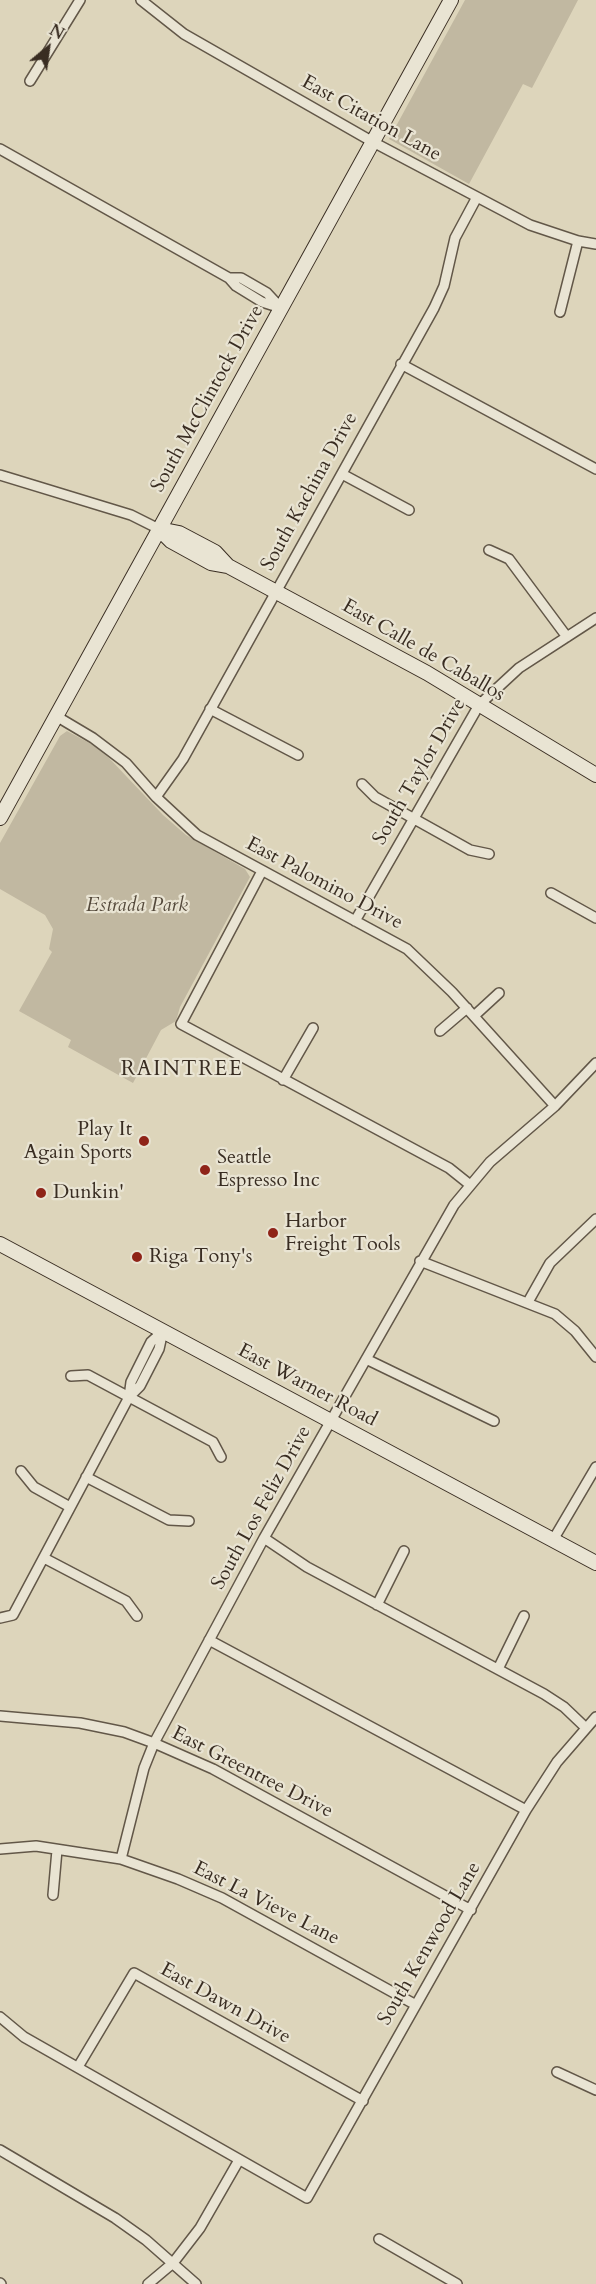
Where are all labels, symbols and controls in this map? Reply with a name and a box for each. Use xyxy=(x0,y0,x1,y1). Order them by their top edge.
north arrow xyxy=(18,18,78,78)
text: N xyxy=(45,19,68,45)
street label: East Citation Lane xyxy=(297,71,445,167)
street label: South McClintock Drive xyxy=(146,301,270,497)
street label: South Kachina Drive xyxy=(256,409,364,575)
street label: East Calle de Caballos xyxy=(337,595,509,707)
street label: South Taylor Drive xyxy=(368,694,472,850)
street label: East Palomino Drive xyxy=(241,833,407,935)
park label: Estrada Park xyxy=(86,894,188,918)
district label: RAINTREE xyxy=(121,1057,243,1083)
place label: Play It Again Sports xyxy=(24,1118,132,1165)
marker: Play It Again Sports xyxy=(137,1134,151,1148)
place label: Seattle Espresso Inc xyxy=(217,1146,320,1193)
marker: Seattle Espresso Inc xyxy=(198,1163,212,1177)
place label: Dunkin' xyxy=(53,1181,124,1205)
marker: Dunkin' xyxy=(34,1186,48,1200)
place label: Harbor Freight Tools xyxy=(285,1210,400,1257)
marker: Harbor Freight Tools xyxy=(266,1226,280,1240)
place label: Riga Tony's xyxy=(149,1245,252,1269)
marker: Riga Tony's xyxy=(130,1250,144,1264)
street label: East Warner Road xyxy=(233,1339,381,1433)
street label: South Los Feliz Drive xyxy=(207,1422,317,1594)
street label: East Greentree Drive xyxy=(167,1722,337,1824)
street label: East La Vieve Lane xyxy=(189,1857,343,1951)
street label: South Kenwood Lane xyxy=(373,1858,487,2030)
street label: East Dawn Drive xyxy=(156,1958,294,2050)

